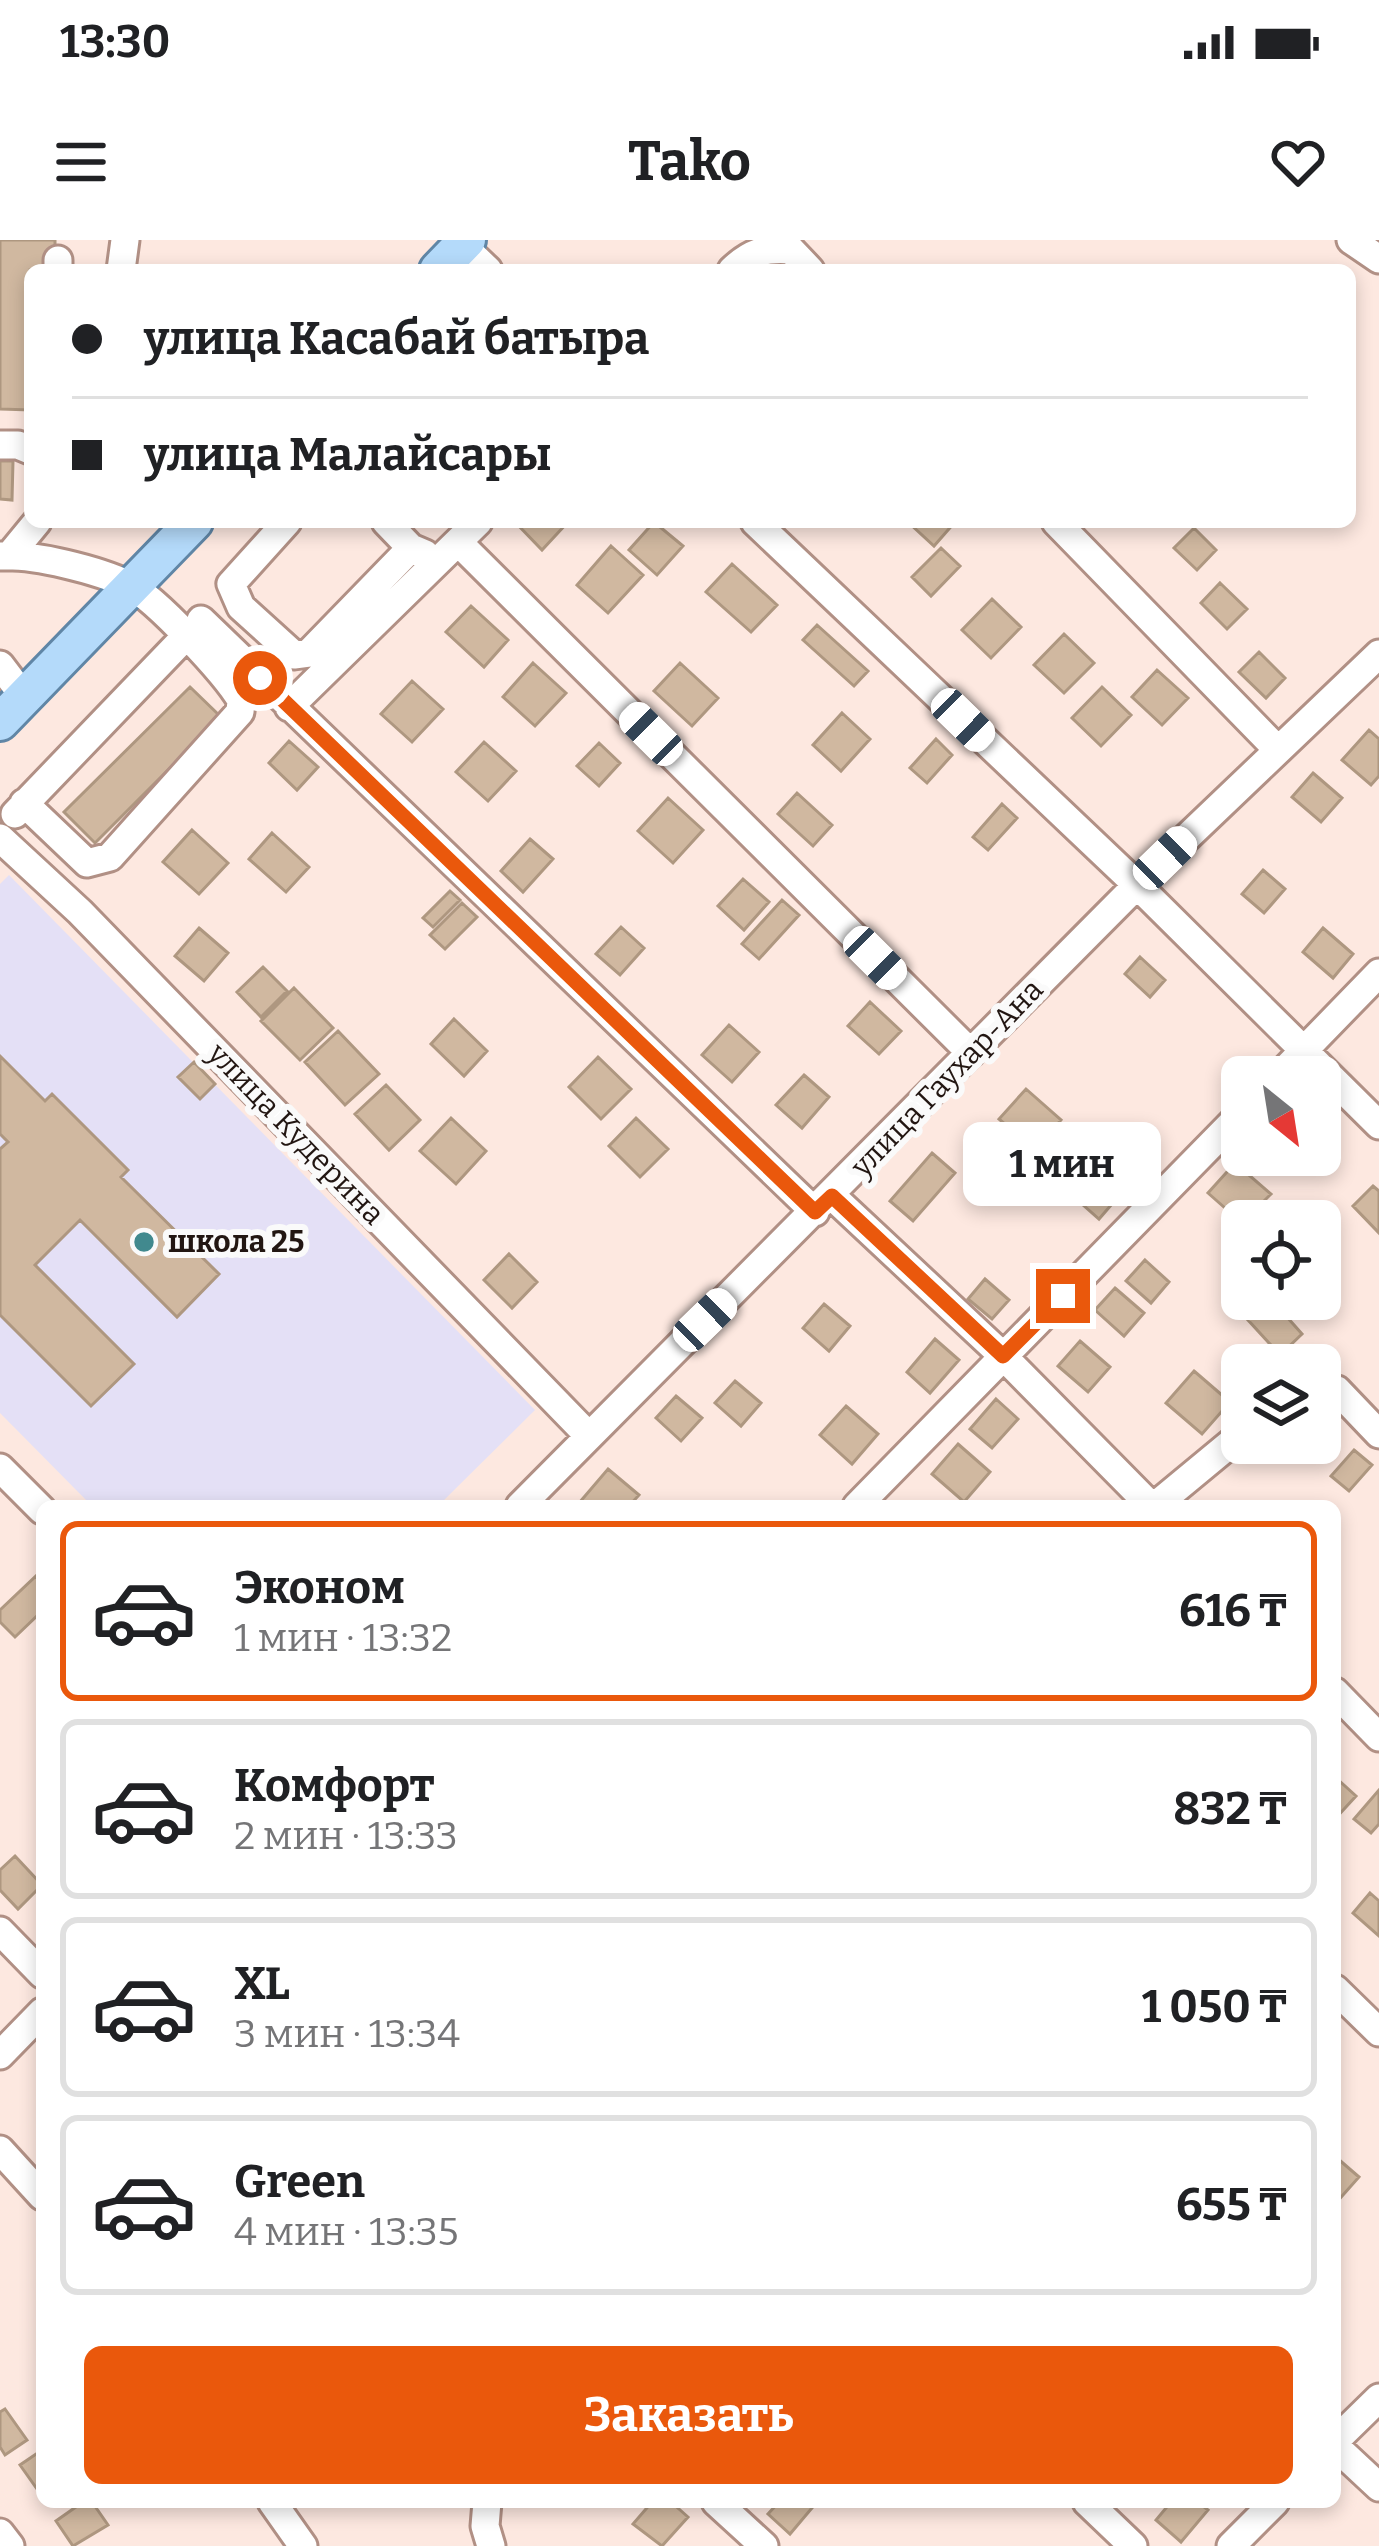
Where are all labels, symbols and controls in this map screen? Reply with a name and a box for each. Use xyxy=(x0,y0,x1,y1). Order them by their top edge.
text: 13:30 xyxy=(60,15,170,69)
icon: menu xyxy=(48,129,114,195)
icon: heart xyxy=(1265,129,1331,195)
text: Tako xyxy=(628,130,751,194)
text: улица Касабай батыра xyxy=(144,312,649,366)
text: улица Малайсары xyxy=(144,428,551,482)
route start xyxy=(233,651,287,705)
car xyxy=(925,682,1001,758)
car xyxy=(613,696,689,772)
car xyxy=(1127,820,1203,896)
car xyxy=(837,920,913,996)
street label: улица Гаухар-Ана xyxy=(843,972,1050,1185)
street label: улица Кудерина xyxy=(200,1035,392,1232)
north arrow xyxy=(1221,1056,1341,1176)
map controls xyxy=(1221,1056,1341,1464)
callout: 1 мин xyxy=(964,1122,1162,1206)
text: 1 мин xyxy=(1009,1141,1115,1187)
button: locate xyxy=(1221,1200,1341,1320)
place label: школа 25 xyxy=(168,1224,304,1260)
marker: школа 25 xyxy=(131,1229,157,1255)
route end xyxy=(1036,1269,1090,1323)
car xyxy=(667,1282,743,1358)
button: layers xyxy=(1221,1344,1341,1464)
icon: car xyxy=(90,1557,198,1665)
text: Эконом xyxy=(234,1561,405,1615)
text: 616 ₸ xyxy=(1179,1584,1287,1638)
text: 1 мин · 13:32 xyxy=(234,1615,452,1661)
icon: car xyxy=(90,1755,198,1863)
text: Комфорт xyxy=(234,1759,434,1813)
text: 832 ₸ xyxy=(1173,1782,1287,1836)
text: 2 мин · 13:33 xyxy=(234,1813,458,1859)
icon: car xyxy=(90,1953,198,2061)
text: XL xyxy=(234,1957,290,2011)
text: 1 050 ₸ xyxy=(1142,1980,1287,2034)
text: 3 мин · 13:34 xyxy=(234,2011,460,2057)
icon: car xyxy=(90,2151,198,2259)
text: Green xyxy=(234,2155,365,2209)
text: 655 ₸ xyxy=(1176,2178,1287,2232)
text: 4 мин · 13:35 xyxy=(234,2209,459,2255)
button: Заказать xyxy=(84,2346,1293,2484)

